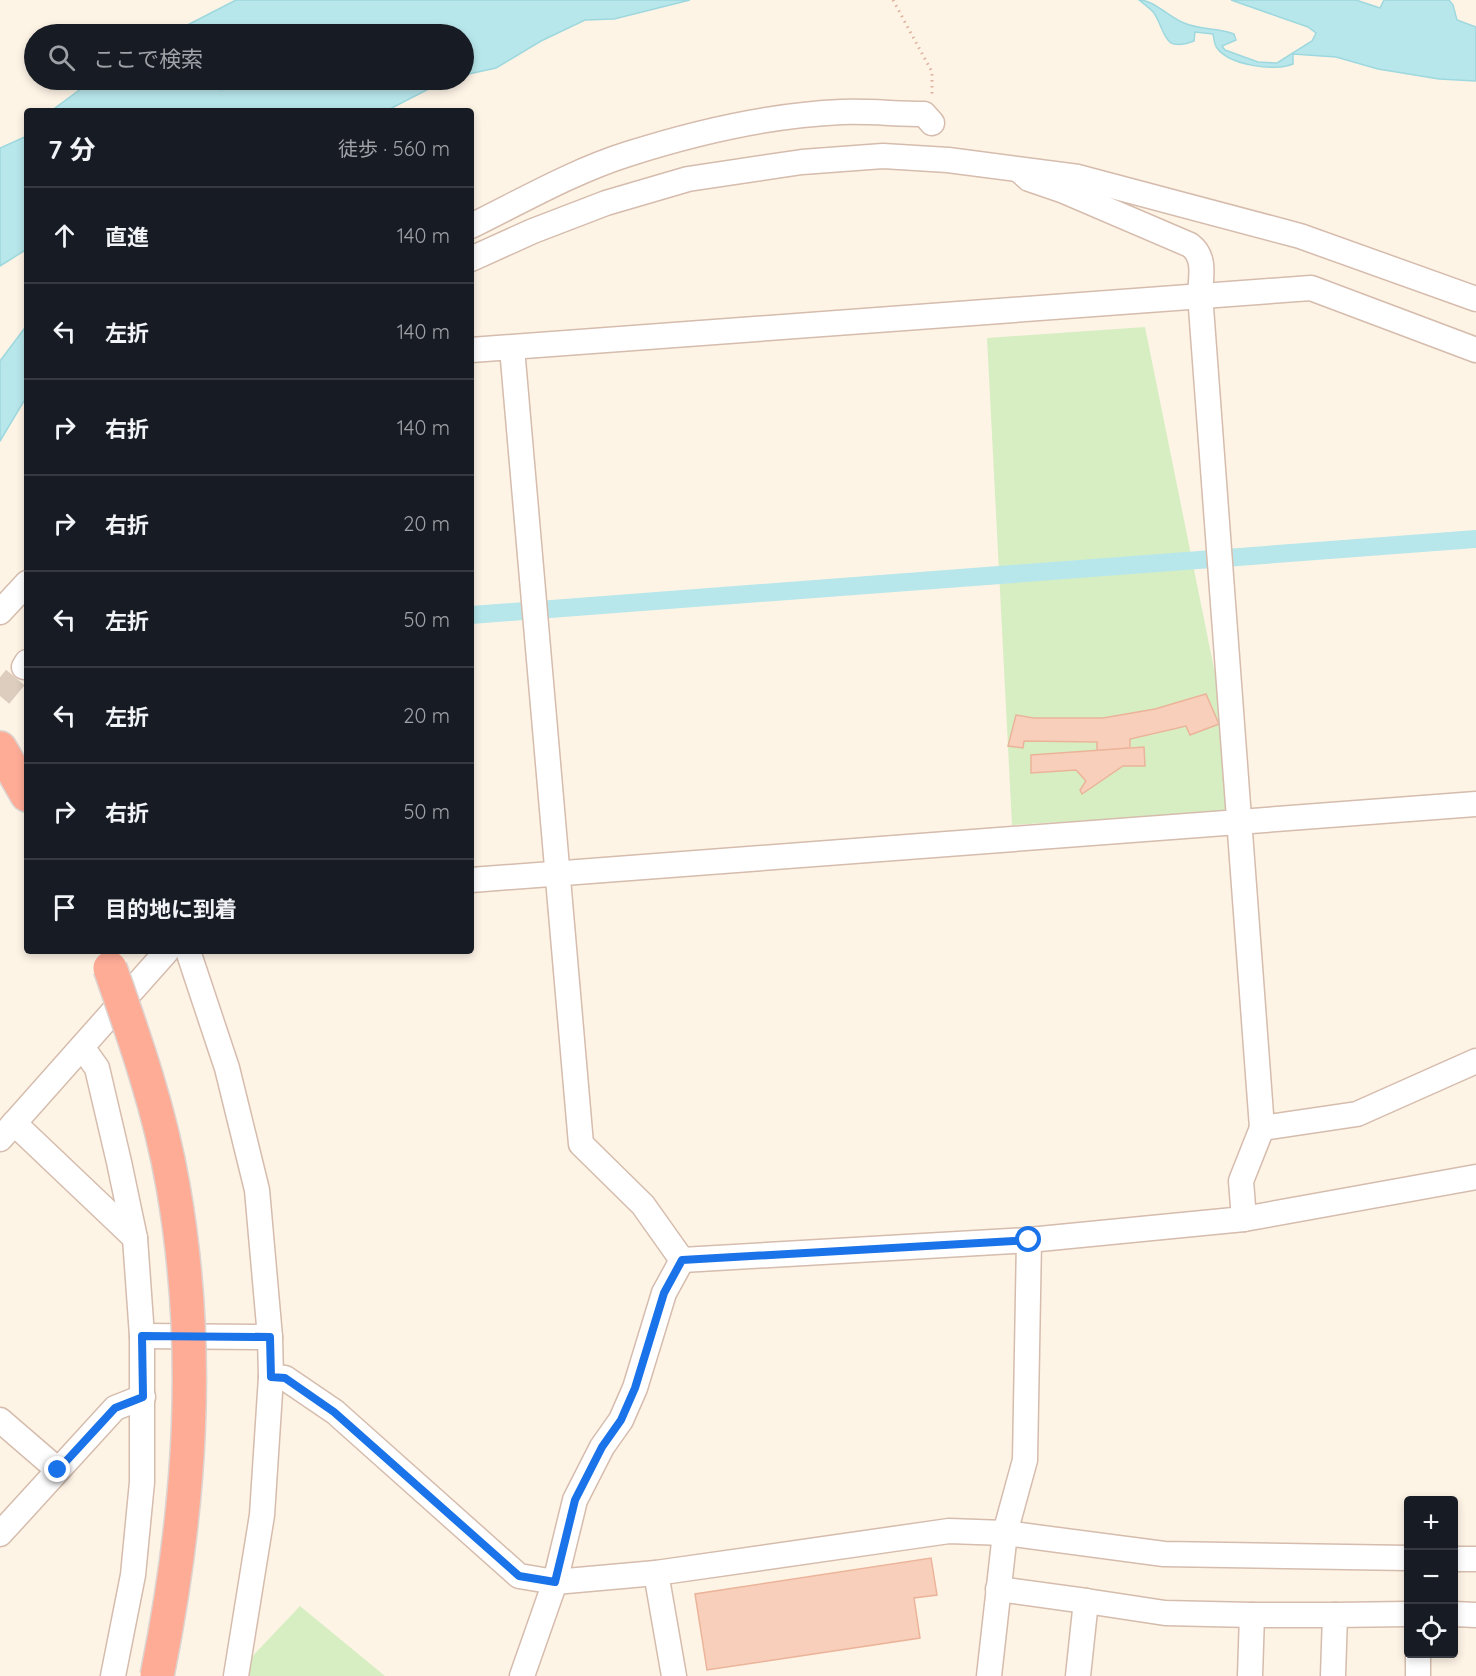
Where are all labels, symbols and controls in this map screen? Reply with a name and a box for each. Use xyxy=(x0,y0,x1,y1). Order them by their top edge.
search box xyxy=(24,24,474,90)
icon: search xyxy=(45,41,78,74)
text: ここで検索 xyxy=(93,45,203,73)
text: 7 分 xyxy=(48,133,96,166)
text: 徒歩 · 560 m xyxy=(338,136,450,161)
icon: ahead xyxy=(48,219,81,252)
text: 直進 xyxy=(105,223,149,251)
text: 140 m xyxy=(397,223,450,248)
icon: left xyxy=(48,315,81,348)
text: 左折 xyxy=(105,319,149,347)
text: 140 m xyxy=(397,319,450,344)
icon: right xyxy=(48,411,81,444)
text: 右折 xyxy=(105,415,149,443)
text: 140 m xyxy=(397,415,450,440)
icon: right xyxy=(48,507,81,540)
text: 右折 xyxy=(105,511,149,539)
text: 20 m xyxy=(403,511,450,536)
icon: left xyxy=(48,603,81,636)
text: 左折 xyxy=(105,607,149,635)
text: 50 m xyxy=(404,607,450,632)
icon: left xyxy=(48,699,81,732)
text: 左折 xyxy=(105,703,149,731)
text: 20 m xyxy=(403,703,450,728)
icon: right xyxy=(48,795,81,828)
text: 右折 xyxy=(105,799,149,827)
text: 50 m xyxy=(404,799,450,824)
icon: arrive xyxy=(48,891,81,924)
text: 目的地に到着 xyxy=(105,895,237,923)
route start xyxy=(1015,1226,1041,1252)
route end xyxy=(44,1456,70,1482)
map controls xyxy=(1404,1496,1458,1658)
button: + xyxy=(1404,1496,1458,1550)
button: − xyxy=(1404,1550,1458,1604)
button: locate xyxy=(1404,1604,1458,1658)

